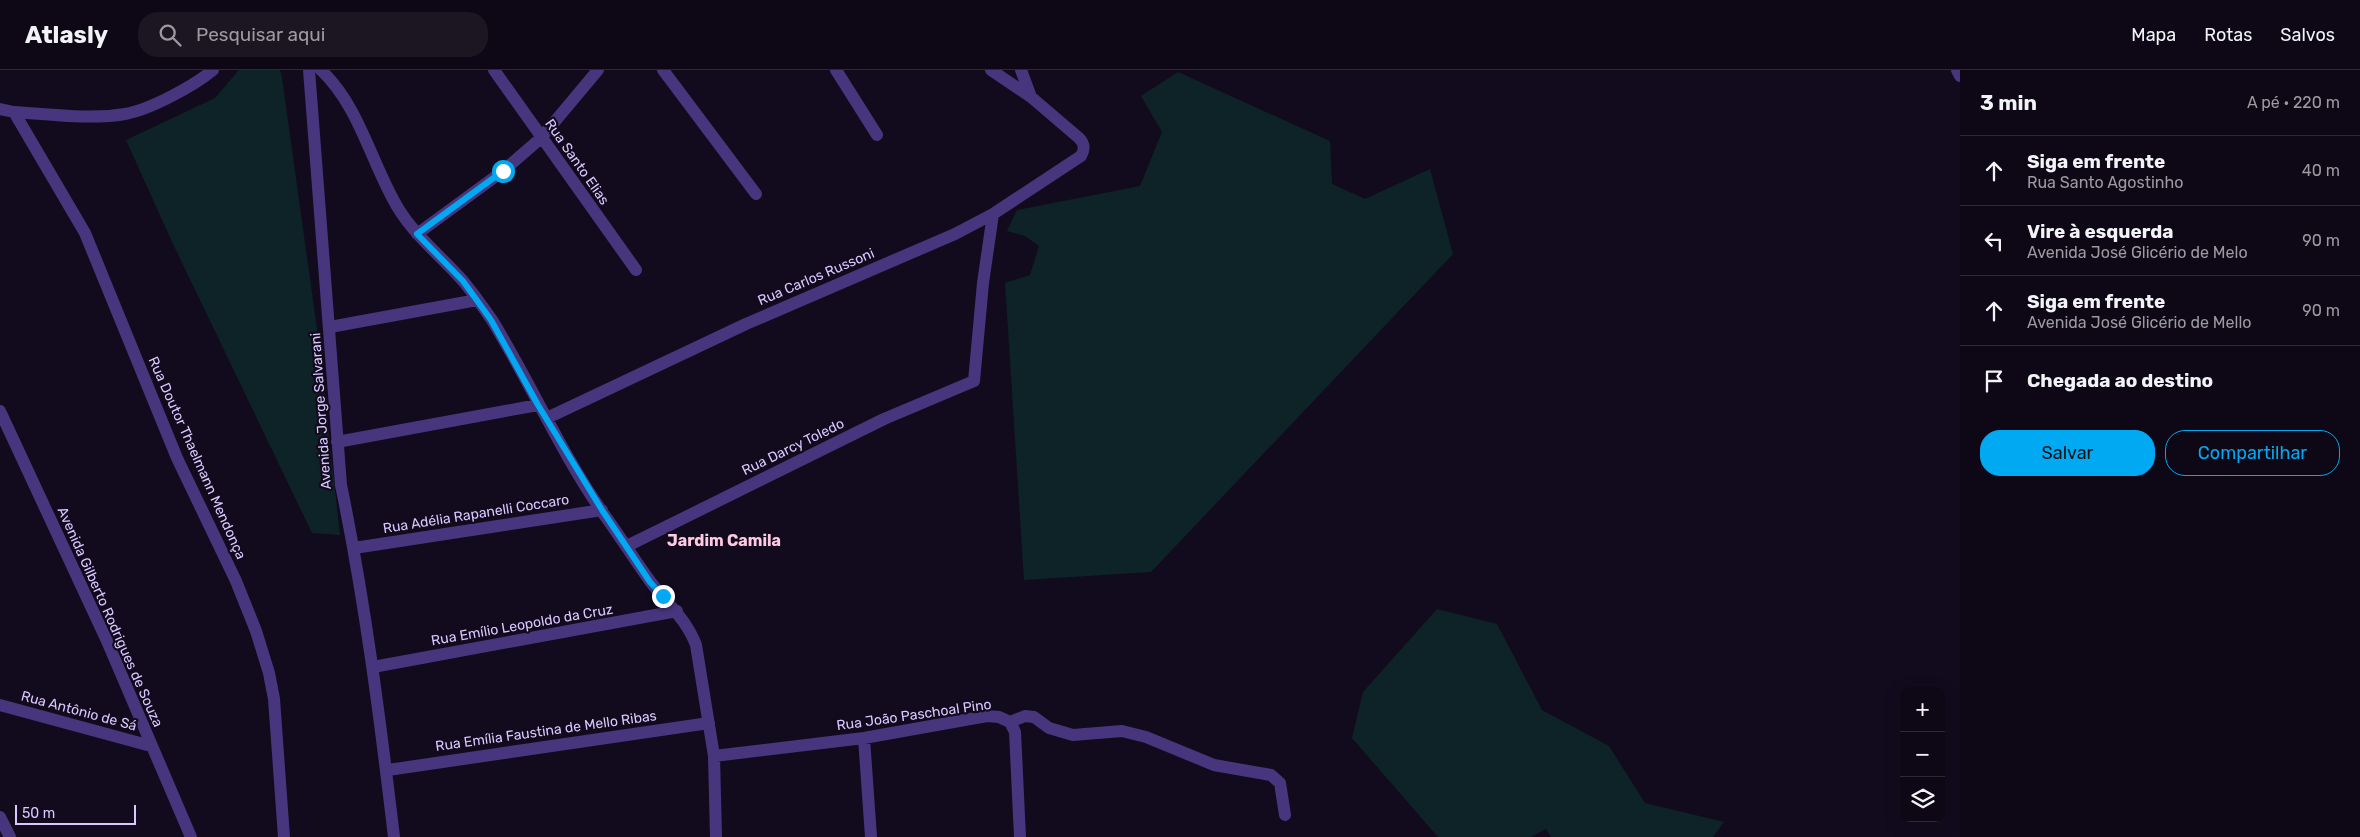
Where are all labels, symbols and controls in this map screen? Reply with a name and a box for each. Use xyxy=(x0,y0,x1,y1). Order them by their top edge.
search box xyxy=(138,12,488,57)
text: Atlasly xyxy=(25,21,108,49)
icon: search xyxy=(156,21,184,49)
text: Pesquisar aqui xyxy=(196,23,325,46)
text: Mapa xyxy=(2131,24,2176,46)
text: Rotas xyxy=(2204,24,2252,46)
text: Salvos xyxy=(2280,24,2335,46)
text: 3 min xyxy=(1980,90,2037,115)
text: A pé · 220 m xyxy=(2247,93,2340,112)
street label: Rua Santo Elias xyxy=(541,116,613,208)
text: Siga em frente xyxy=(2027,150,2165,173)
icon: ahead xyxy=(1980,157,2008,185)
route start xyxy=(492,160,515,183)
text: 40 m xyxy=(2302,161,2340,180)
text: Rua Santo Agostinho xyxy=(2027,173,2183,192)
text: Vire à esquerda xyxy=(2027,220,2174,243)
icon: left xyxy=(1980,227,2008,255)
text: 90 m xyxy=(2302,231,2340,250)
text: Avenida José Glicério de Melo xyxy=(2027,243,2248,262)
street label: Rua Carlos Russoni xyxy=(755,245,877,309)
text: Siga em frente xyxy=(2027,290,2165,313)
icon: ahead xyxy=(1980,297,2008,325)
text: 90 m xyxy=(2302,301,2340,320)
text: Avenida José Glicério de Mello xyxy=(2027,313,2252,332)
street label: Avenida Jorge Salvarani xyxy=(307,332,335,490)
street label: Rua Doutor Thaelmann Mendonça xyxy=(144,354,250,562)
icon: arrive xyxy=(1980,367,2008,395)
text: Chegada ao destino xyxy=(2027,369,2213,392)
street label: Rua Darcy Toledo xyxy=(739,415,847,479)
button: Salvar xyxy=(1980,430,2155,476)
button: Compartilhar xyxy=(2165,430,2340,476)
street label: Rua Adélia Rapanelli Coccaro xyxy=(382,491,570,537)
street label: Avenida Gilberto Rodrigues de Souza xyxy=(54,504,166,730)
district label: Jardim Camila xyxy=(667,531,781,550)
route end xyxy=(652,585,675,608)
street label: Rua Emílio Leopoldo da Cruz xyxy=(430,601,614,649)
street label: Rua Antônio de Sá xyxy=(19,687,139,735)
map controls xyxy=(1900,687,1945,822)
button: + xyxy=(1900,687,1945,732)
street label: Rua João Paschoal Pino xyxy=(835,696,993,734)
street label: Rua Emília Faustina de Mello Ribas xyxy=(434,707,658,755)
button: − xyxy=(1900,732,1945,777)
button: layers xyxy=(1900,777,1945,822)
scale bar xyxy=(15,802,136,825)
text: 50 m xyxy=(22,805,55,822)

